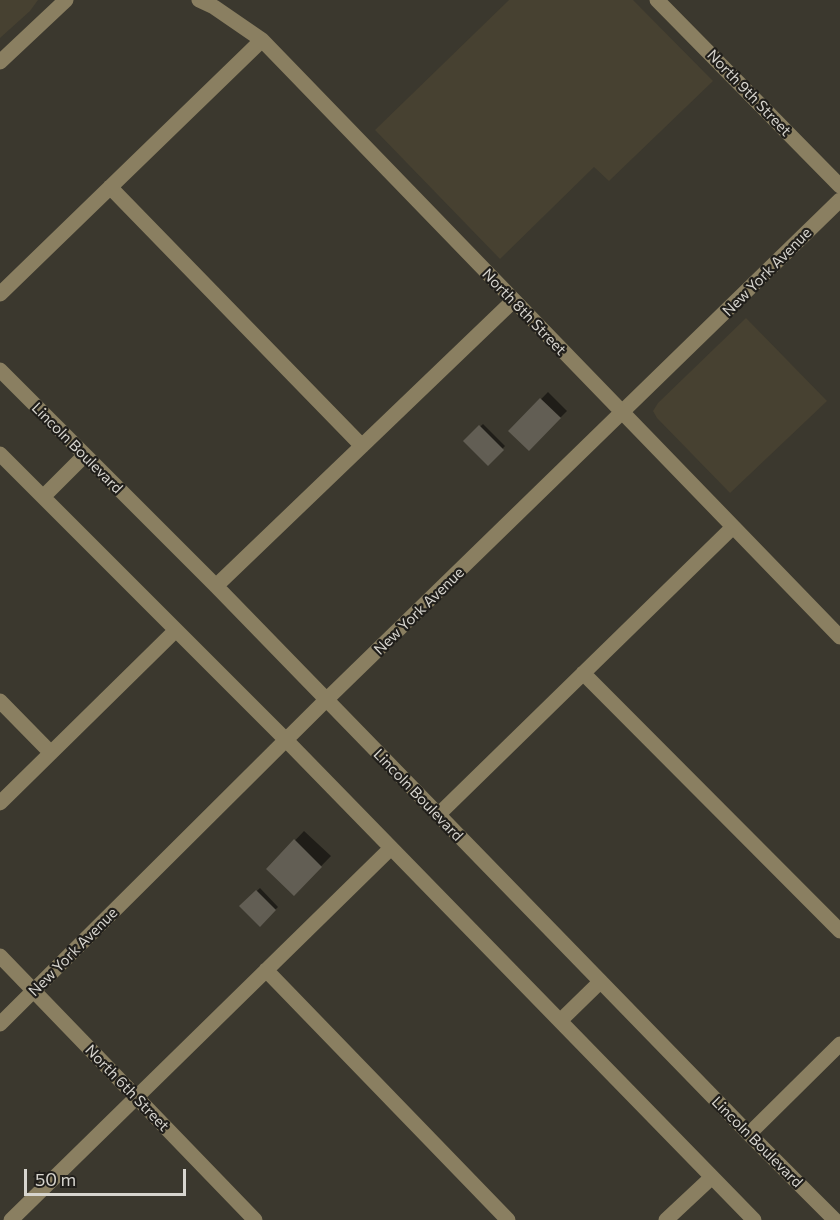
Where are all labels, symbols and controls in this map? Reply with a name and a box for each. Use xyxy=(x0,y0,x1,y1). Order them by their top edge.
street label: North 9th Street xyxy=(703,46,795,140)
street label: New York Avenue xyxy=(719,224,815,320)
street label: North 8th Street xyxy=(478,265,570,359)
street label: Lincoln Boulevard xyxy=(28,399,126,497)
street label: New York Avenue xyxy=(370,563,468,659)
street label: Lincoln Boulevard xyxy=(369,745,467,845)
street label: New York Avenue xyxy=(25,904,121,1000)
street label: North 6th Street xyxy=(81,1041,173,1135)
street label: Lincoln Boulevard xyxy=(708,1093,806,1191)
scale bar xyxy=(27,1157,189,1195)
text: 50 m xyxy=(35,1168,76,1190)

